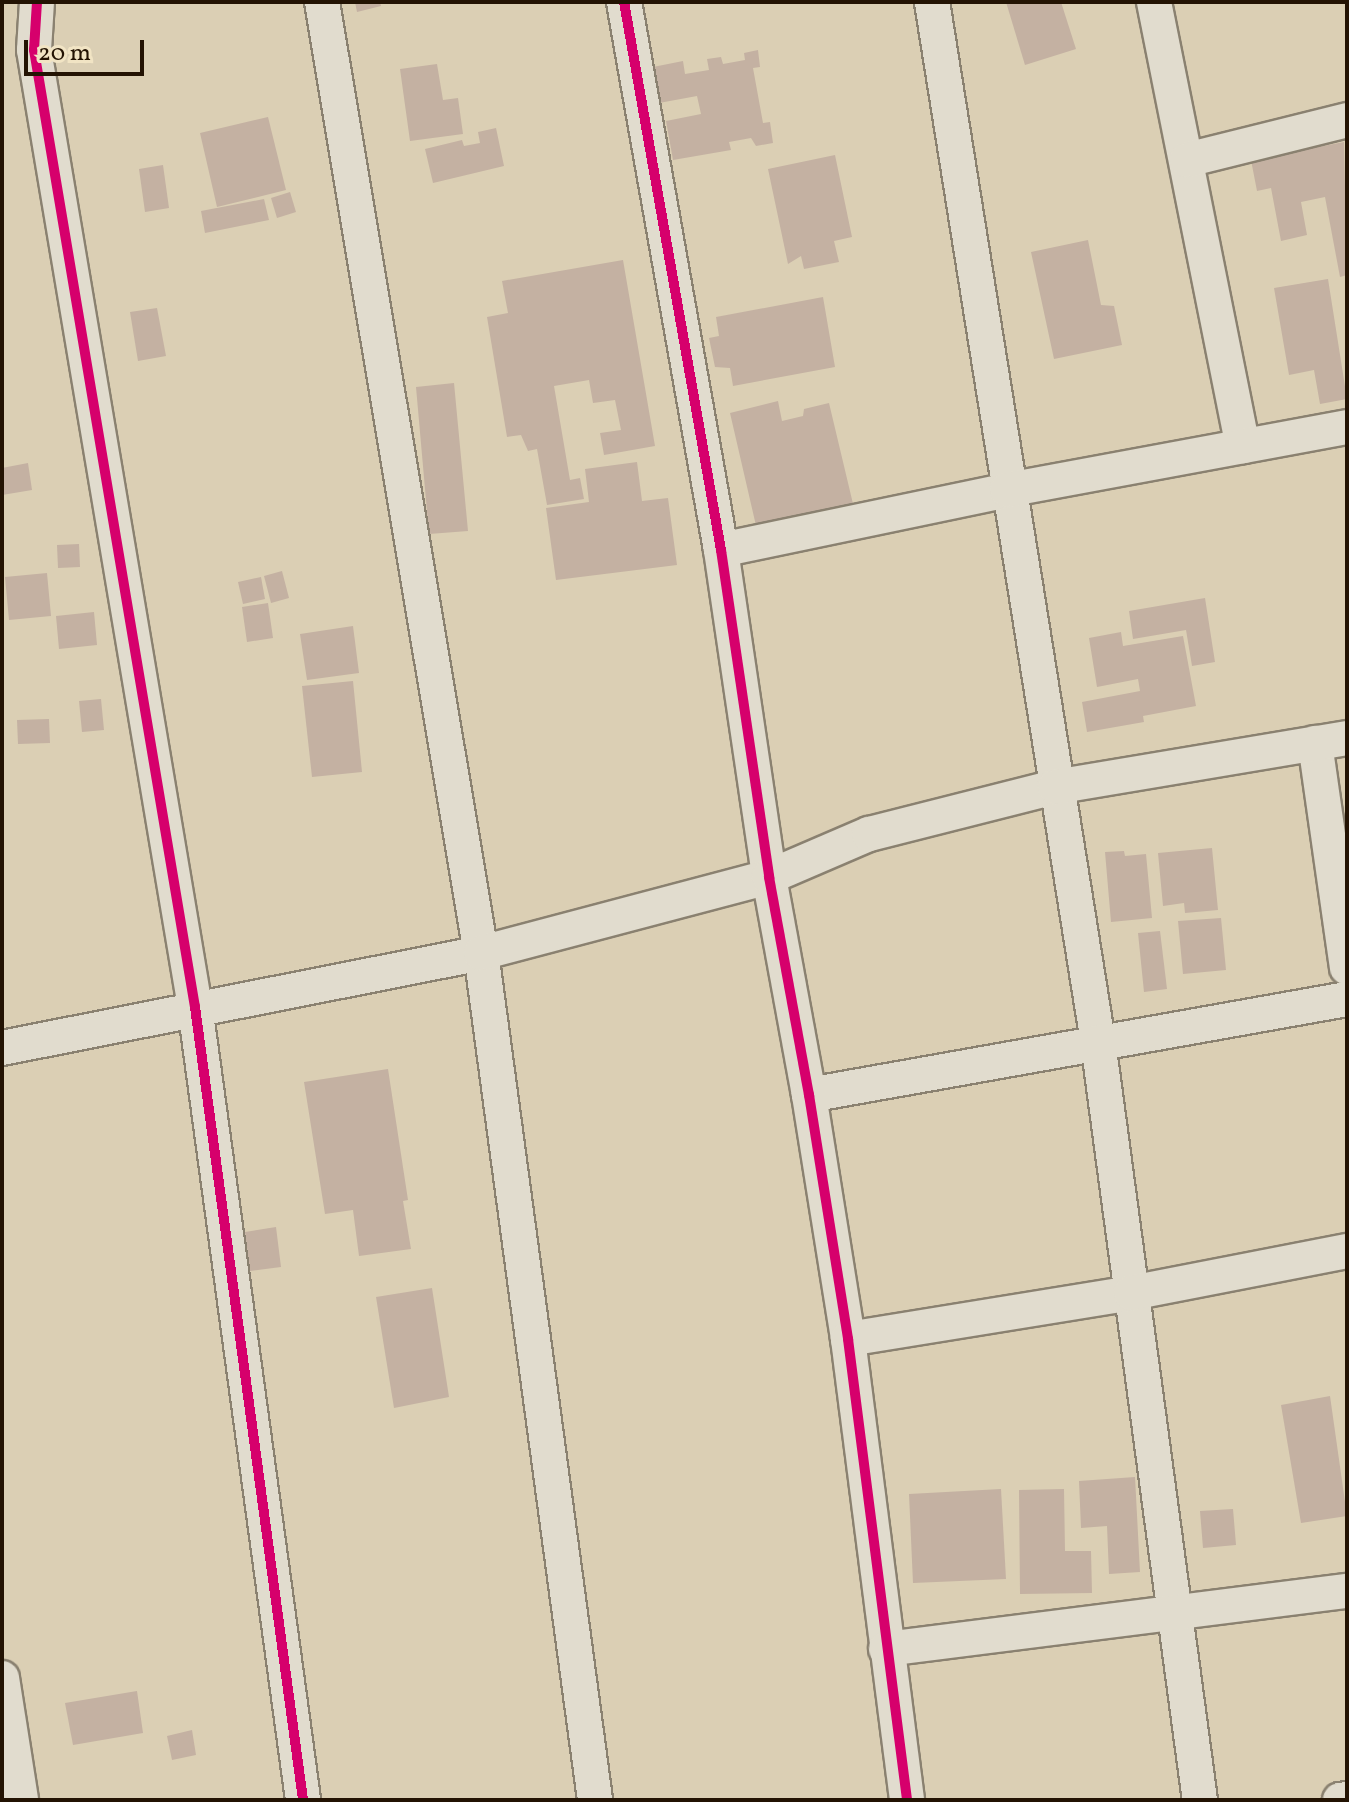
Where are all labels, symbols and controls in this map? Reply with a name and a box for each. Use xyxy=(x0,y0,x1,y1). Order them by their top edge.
scale bar xyxy=(28,24,148,74)
text: 20 m xyxy=(38,37,91,71)

